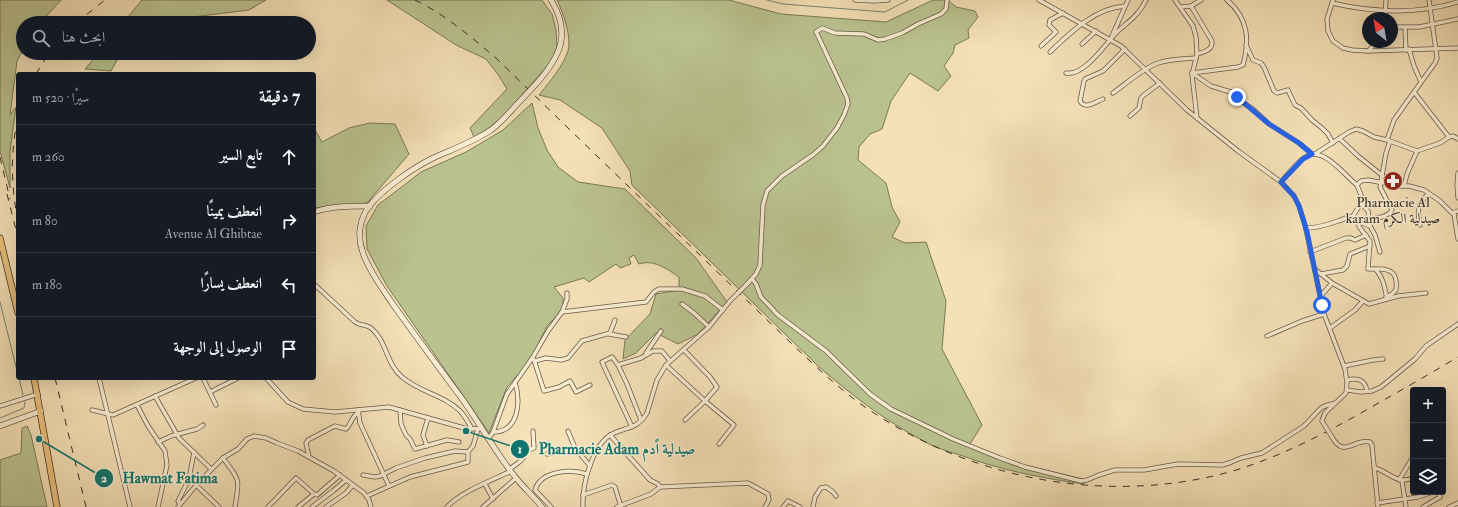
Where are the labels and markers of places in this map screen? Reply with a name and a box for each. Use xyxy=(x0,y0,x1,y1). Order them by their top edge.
pharmacy icon: Pharmacie Al karam صيدلية الكرم xyxy=(1382,170,1404,192)
place label: Pharmacie Al karam صيدلية الكرم xyxy=(1346,194,1440,231)
callout: Pharmacie Adam صيدلية اًدم xyxy=(510,435,703,462)
callout: Hawmat Fatima xyxy=(94,465,226,492)

